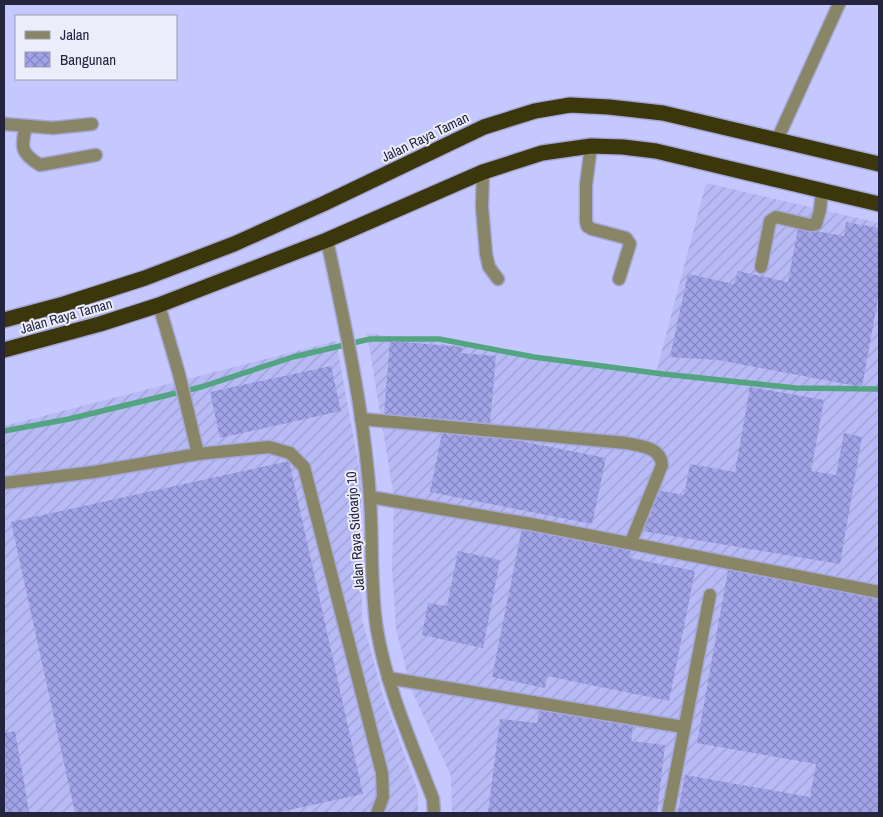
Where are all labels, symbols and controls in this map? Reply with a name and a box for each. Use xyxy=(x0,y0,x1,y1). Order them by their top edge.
legend xyxy=(15,15,178,80)
text: Jalan xyxy=(60,24,89,45)
text: Bangunan xyxy=(60,49,116,70)
street label: Jalan Raya Taman xyxy=(378,108,472,166)
street label: Jalan Raya Taman xyxy=(18,294,114,338)
street label: Jalan Raya Sidoarjo 10 xyxy=(342,471,368,591)

